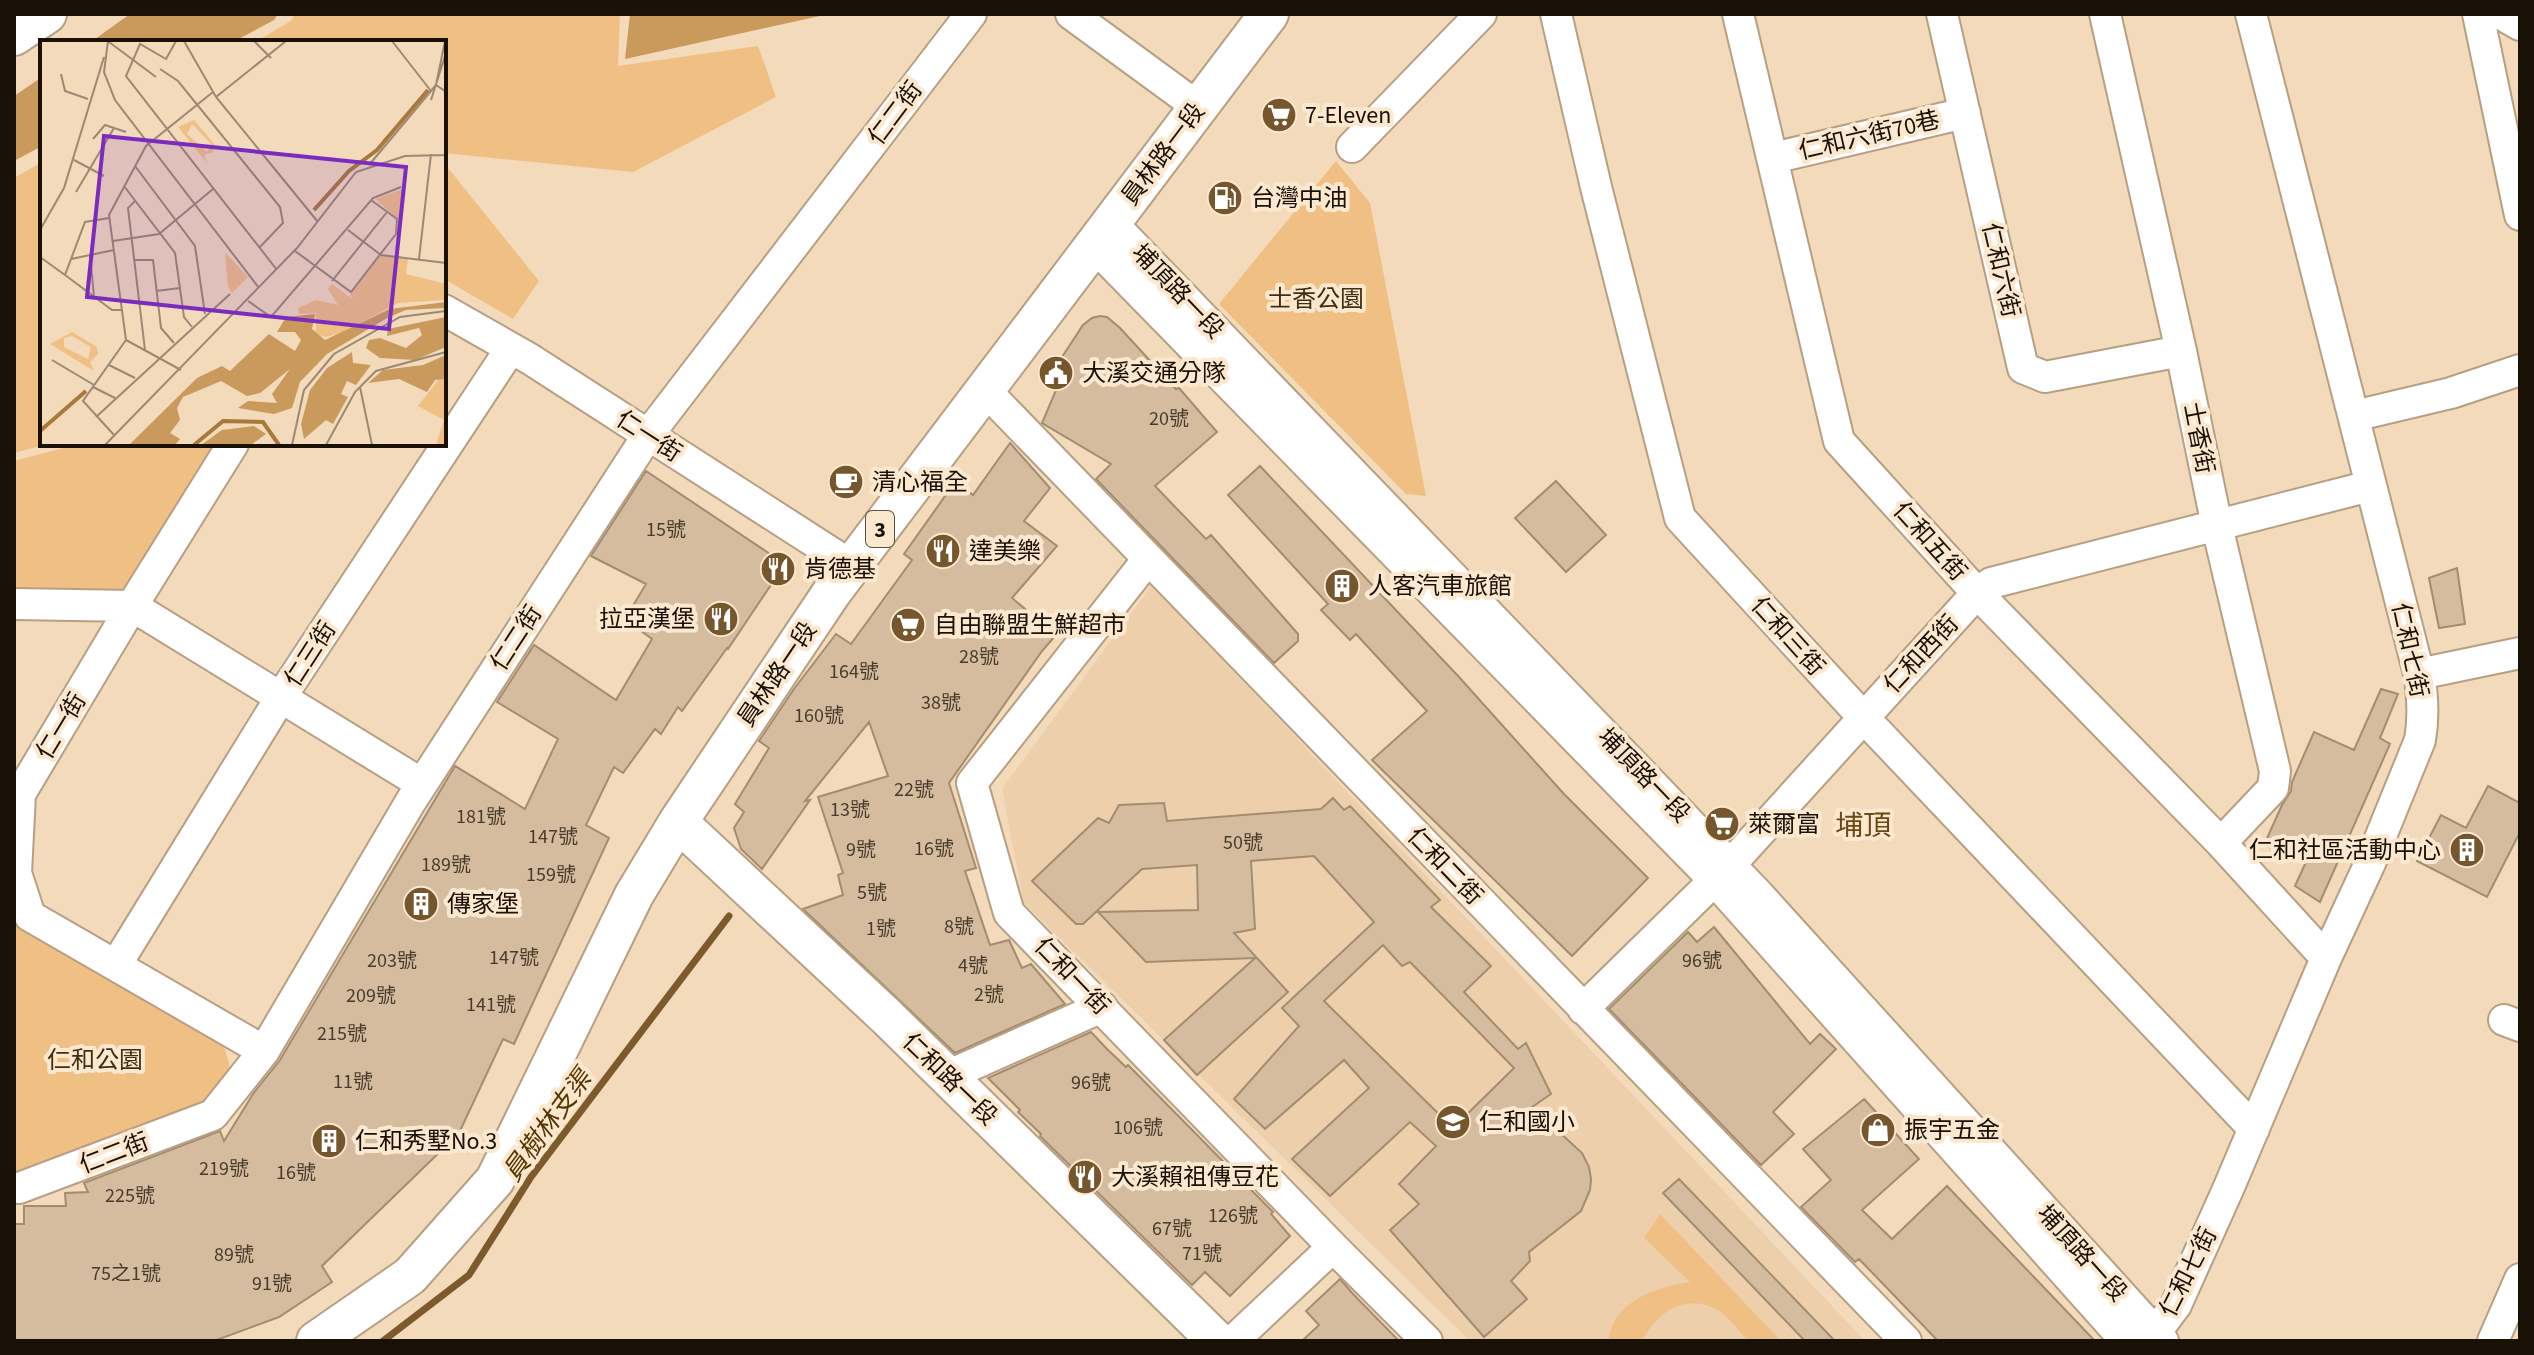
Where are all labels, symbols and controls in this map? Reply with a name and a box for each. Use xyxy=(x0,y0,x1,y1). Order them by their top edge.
inset map xyxy=(40,40,446,446)
street label: 仁二街 xyxy=(860,74,931,153)
street label: 員林路一段 xyxy=(1113,96,1213,213)
supermarket icon: 7-Eleven xyxy=(1260,96,1298,134)
place label: 7-Eleven xyxy=(1305,98,1391,133)
street label: 仁和六街70巷 xyxy=(1795,102,1943,169)
fuel station icon: 台灣中油 xyxy=(1206,179,1244,217)
place label: 台灣中油 xyxy=(1251,181,1347,216)
street label: 仁和六街 xyxy=(1973,219,2028,321)
street label: 埔頂路一段 xyxy=(1123,236,1232,347)
park label: 士香公園 xyxy=(1268,282,1364,317)
public building icon: 大溪交通分隊 xyxy=(1037,354,1075,392)
place label: 大溪交通分隊 xyxy=(1082,356,1226,391)
street label: 士香街 xyxy=(2174,399,2223,477)
street label: 仁一街 xyxy=(609,402,688,471)
house number: 20號 xyxy=(1149,405,1189,433)
cafe icon: 清心福全 xyxy=(827,463,865,501)
place label: 清心福全 xyxy=(872,465,968,500)
street label: 仁和五街 xyxy=(1885,494,1975,589)
road number: 3 xyxy=(866,511,894,547)
house number: 15號 xyxy=(646,516,686,544)
restaurant icon: 達美樂 xyxy=(924,532,962,570)
place label: 達美樂 xyxy=(969,534,1041,569)
restaurant icon: 肯德基 xyxy=(759,550,797,588)
place label: 肯德基 xyxy=(804,552,876,587)
building icon: 人客汽車旅館 xyxy=(1323,567,1361,605)
place label: 人客汽車旅館 xyxy=(1368,569,1512,604)
street label: 仁和三街 xyxy=(1743,589,1833,684)
street label: 仁二街 xyxy=(482,599,551,678)
restaurant icon: 拉亞漢堡 xyxy=(702,600,740,638)
street label: 仁和七街 xyxy=(2382,600,2437,701)
place label: 拉亞漢堡 xyxy=(599,602,695,637)
supermarket icon: 自由聯盟生鮮超市 xyxy=(889,606,927,644)
street label: 仁和西街 xyxy=(1876,607,1967,701)
place label: 自由聯盟生鮮超市 xyxy=(934,608,1126,643)
street label: 仁三街 xyxy=(276,615,345,694)
street label: 員林路一段 xyxy=(729,615,825,734)
house number: 28號 xyxy=(959,643,999,671)
house number: 164號 xyxy=(829,658,879,686)
street label: 仁一街 xyxy=(28,686,95,766)
house number: 38號 xyxy=(921,689,961,717)
house number: 160號 xyxy=(794,702,844,730)
street label: 埔頂路一段 xyxy=(1589,720,1698,831)
house number: 22號 xyxy=(894,776,934,804)
house number: 13號 xyxy=(830,796,870,824)
house number: 181號 xyxy=(456,803,506,831)
supermarket icon: 萊爾富 xyxy=(1703,805,1741,843)
district label: 埔頂 xyxy=(1835,806,1891,846)
place label: 萊爾富 xyxy=(1748,807,1820,842)
street label: 仁和二街 xyxy=(1399,820,1491,913)
house number: 147號 xyxy=(528,823,578,851)
house number: 50號 xyxy=(1223,829,1263,857)
building icon: 仁和社區活動中心 xyxy=(2448,831,2486,869)
place label: 仁和社區活動中心 xyxy=(2249,833,2441,868)
house number: 16號 xyxy=(914,835,954,863)
house number: 9號 xyxy=(846,836,876,864)
house number: 189號 xyxy=(421,851,471,879)
house number: 159號 xyxy=(526,861,576,889)
house number: 5號 xyxy=(857,879,887,907)
building icon: 傳家堡 xyxy=(402,885,440,923)
place label: 傳家堡 xyxy=(447,887,519,922)
house number: 8號 xyxy=(944,913,974,941)
house number: 1號 xyxy=(866,915,896,943)
street label: 仁和一街 xyxy=(1026,930,1118,1023)
house number: 147號 xyxy=(489,944,539,972)
house number: 203號 xyxy=(367,947,417,975)
house number: 96號 xyxy=(1682,947,1722,975)
house number: 4號 xyxy=(958,952,988,980)
house number: 2號 xyxy=(974,981,1004,1009)
house number: 209號 xyxy=(346,982,396,1010)
house number: 141號 xyxy=(466,991,516,1019)
house number: 215號 xyxy=(317,1020,367,1048)
street label: 仁和路一段 xyxy=(894,1025,1005,1134)
park label: 仁和公園 xyxy=(47,1043,143,1078)
water label: 員樹林支渠 xyxy=(494,1059,603,1189)
house number: 11號 xyxy=(333,1068,373,1096)
house number: 96號 xyxy=(1071,1069,1111,1097)
school or university icon: 仁和國小 xyxy=(1434,1103,1472,1141)
place label: 仁和國小 xyxy=(1479,1105,1575,1140)
shop icon: 振宇五金 xyxy=(1859,1111,1897,1149)
place label: 振宇五金 xyxy=(1904,1113,2000,1148)
house number: 106號 xyxy=(1113,1114,1163,1142)
building icon: 仁和秀墅No.3 xyxy=(310,1122,348,1160)
street label: 仁二街 xyxy=(74,1124,154,1183)
place label: 仁和秀墅No.3 xyxy=(355,1124,497,1159)
house number: 219號 xyxy=(199,1155,249,1183)
restaurant icon: 大溪賴祖傳豆花 xyxy=(1066,1158,1104,1196)
house number: 16號 xyxy=(276,1159,316,1187)
place label: 大溪賴祖傳豆花 xyxy=(1111,1160,1279,1195)
house number: 225號 xyxy=(105,1182,155,1210)
street label: 埔頂路一段 xyxy=(2028,1197,2135,1310)
house number: 126號 xyxy=(1208,1202,1258,1230)
house number: 67號 xyxy=(1152,1215,1192,1243)
street label: 仁和七街 xyxy=(2151,1222,2226,1323)
house number: 71號 xyxy=(1182,1240,1222,1268)
house number: 89號 xyxy=(214,1241,254,1269)
house number: 75之1號 xyxy=(91,1260,161,1288)
house number: 91號 xyxy=(252,1270,292,1298)

